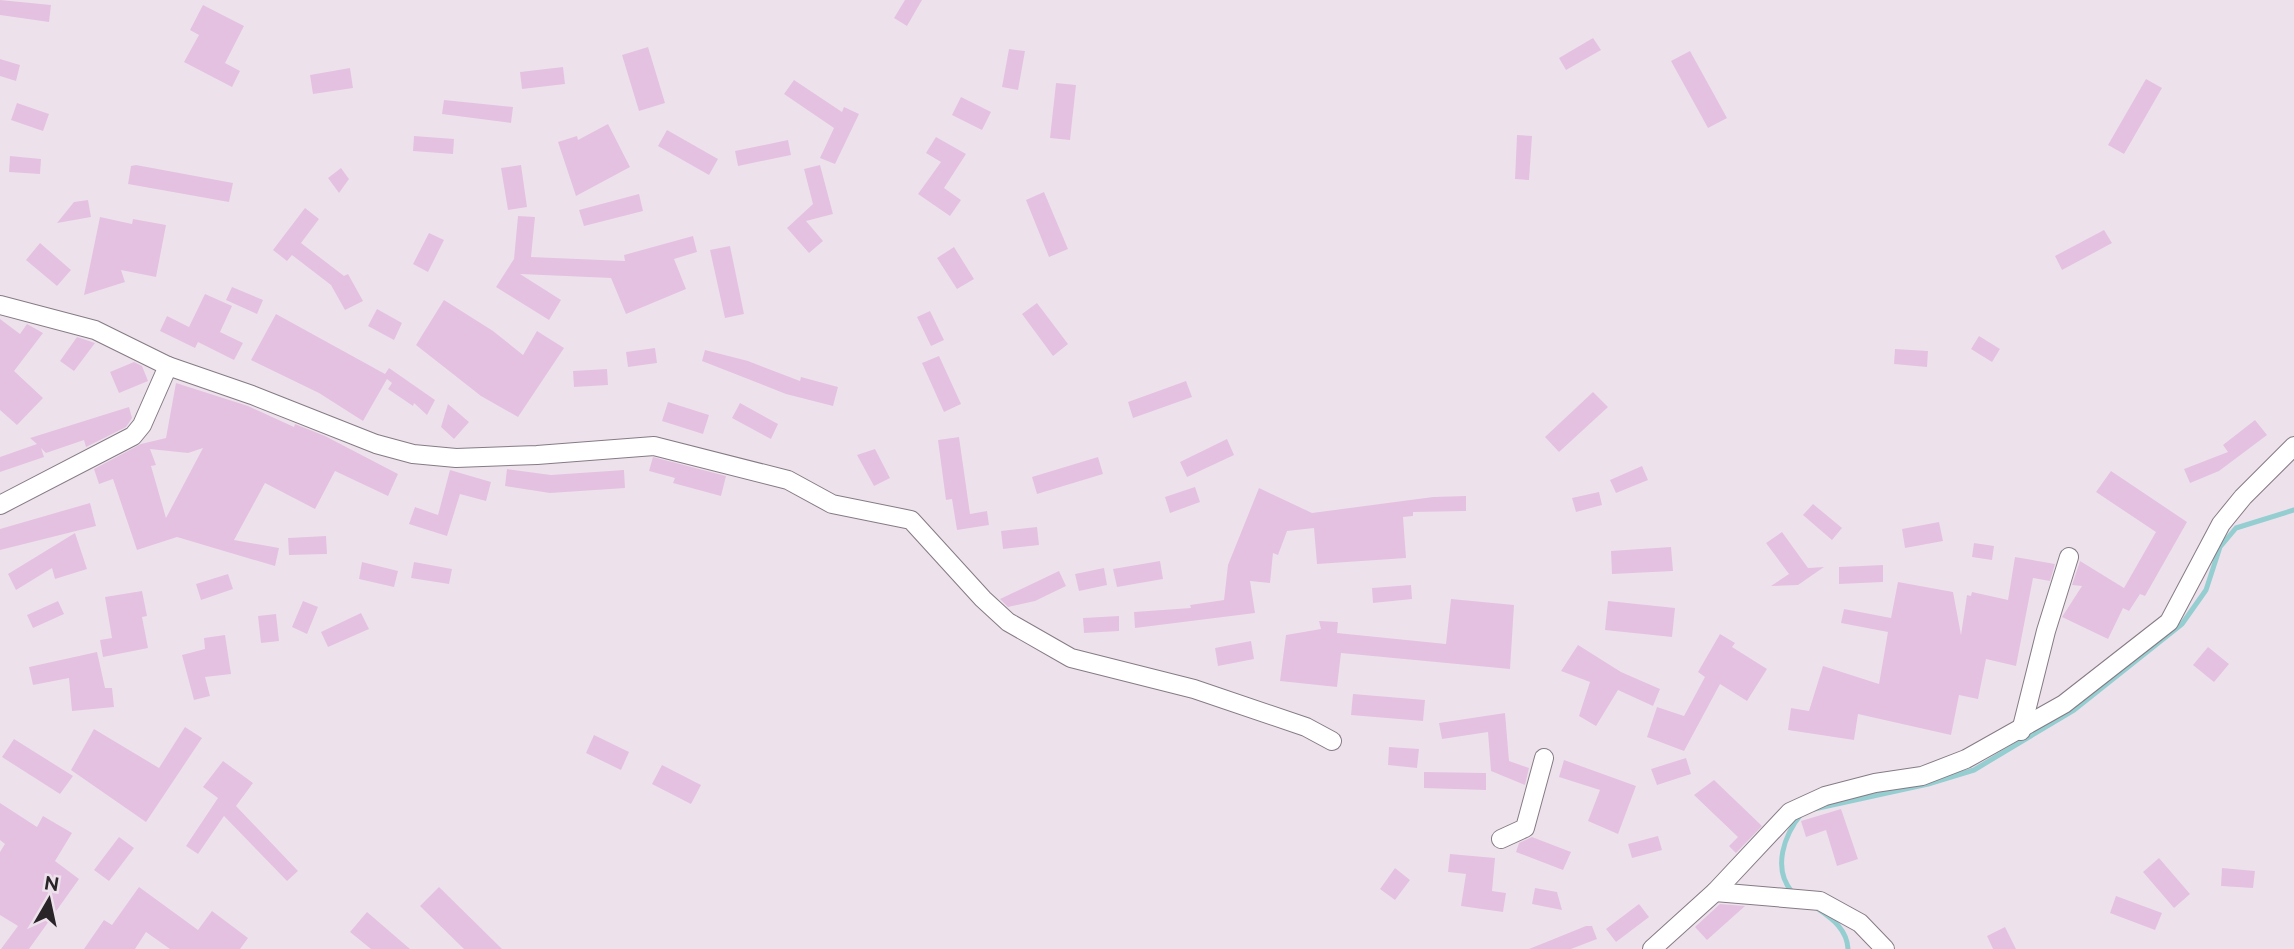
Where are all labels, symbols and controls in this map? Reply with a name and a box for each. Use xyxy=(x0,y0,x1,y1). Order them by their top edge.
north arrow xyxy=(14,865,84,935)
text: N xyxy=(43,871,61,895)

